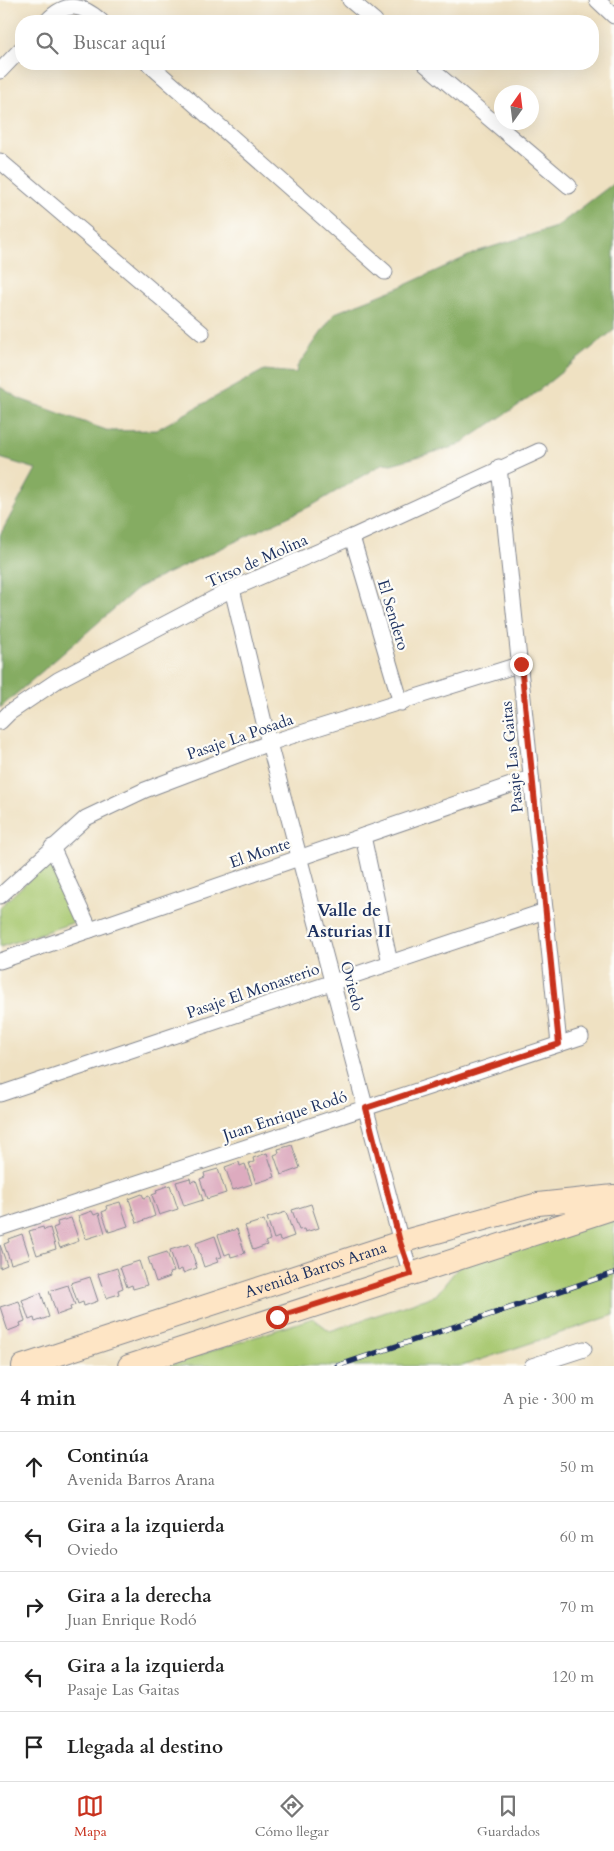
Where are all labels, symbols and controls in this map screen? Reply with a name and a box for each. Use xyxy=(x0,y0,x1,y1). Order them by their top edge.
search box xyxy=(15,15,599,70)
icon: search xyxy=(33,29,61,57)
text: Buscar aquí xyxy=(73,30,166,56)
north arrow xyxy=(494,85,539,130)
street label: Tirso de Molina xyxy=(203,529,311,593)
street label: El Sendero xyxy=(372,577,414,653)
route end xyxy=(510,653,533,676)
street label: Pasaje Las Gaitas xyxy=(495,700,529,814)
street label: Pasaje La Posada xyxy=(184,708,296,766)
street label: El Monte xyxy=(226,832,294,874)
district label: Valle de Asturias II xyxy=(307,898,391,944)
street label: Pasaje El Monasterio xyxy=(184,958,323,1024)
street label: Oviedo xyxy=(335,959,369,1014)
street label: Juan Enrique Rodó xyxy=(218,1085,350,1147)
street label: Avenida Barros Arana xyxy=(242,1236,389,1304)
route start xyxy=(266,1306,289,1329)
text: 4 min xyxy=(20,1384,76,1413)
text: A pie · 300 m xyxy=(503,1388,594,1410)
text: Continúa xyxy=(67,1443,149,1469)
icon: ahead xyxy=(20,1453,48,1481)
text: 50 m xyxy=(560,1456,594,1478)
text: Avenida Barros Arana xyxy=(67,1469,215,1491)
text: Gira a la izquierda xyxy=(67,1513,225,1539)
icon: left xyxy=(20,1523,48,1551)
text: 60 m xyxy=(560,1526,594,1548)
text: Oviedo xyxy=(67,1539,118,1561)
text: Gira a la derecha xyxy=(67,1583,212,1609)
icon: right xyxy=(20,1593,48,1621)
text: 70 m xyxy=(560,1596,594,1618)
text: Juan Enrique Rodó xyxy=(67,1609,197,1631)
text: Gira a la izquierda xyxy=(67,1653,225,1679)
icon: left xyxy=(20,1663,48,1691)
text: 120 m xyxy=(552,1666,594,1688)
text: Pasaje Las Gaitas xyxy=(67,1679,179,1701)
icon: arrive xyxy=(20,1733,48,1761)
text: Llegada al destino xyxy=(67,1734,223,1760)
tab: Mapa xyxy=(74,1792,107,1841)
tab: Cómo llegar xyxy=(255,1792,329,1841)
tab: Guardados xyxy=(477,1792,540,1841)

